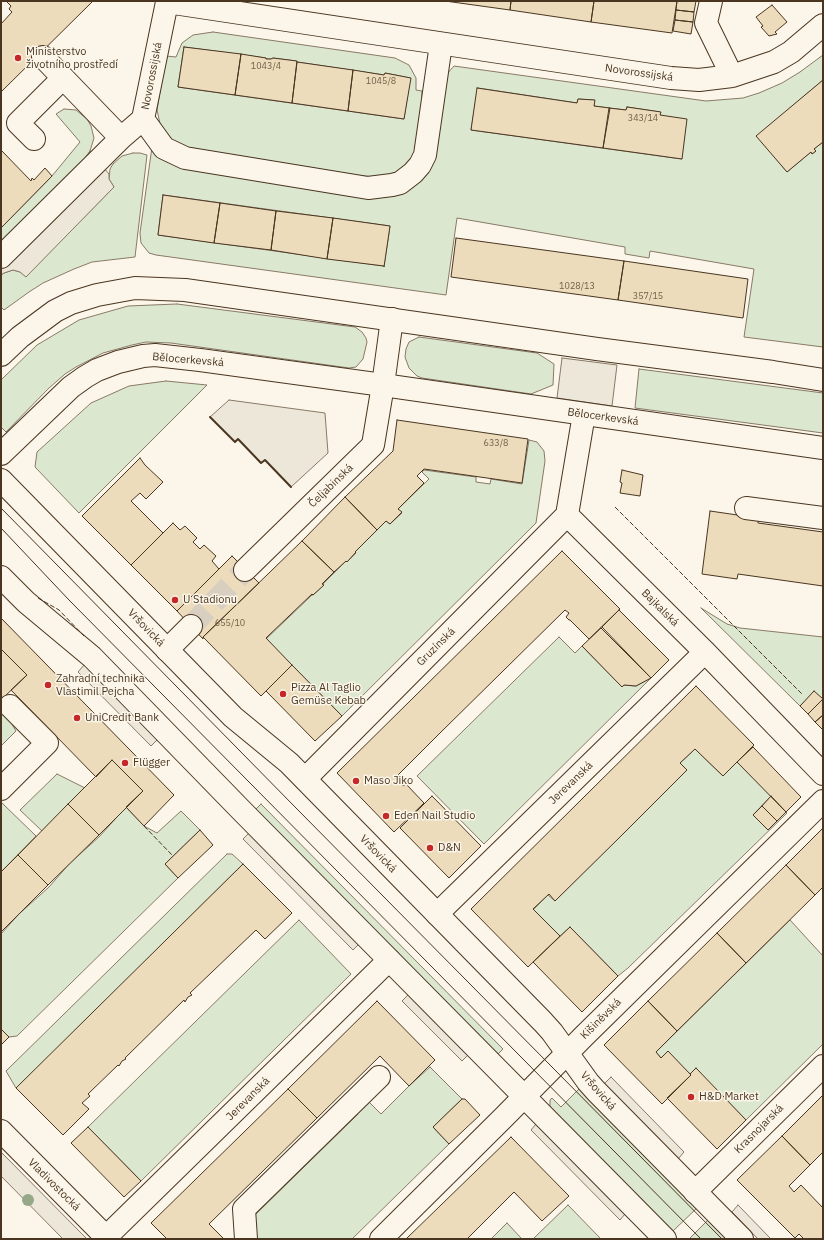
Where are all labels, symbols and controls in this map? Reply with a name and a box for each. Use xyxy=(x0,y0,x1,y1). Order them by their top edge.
street label: Novorossijská xyxy=(139,41,165,111)
place label: Ministerstvo životního prostředí xyxy=(26,45,118,71)
marker: Ministerstvo životního prostředí xyxy=(13,53,23,63)
house number: 1043/4 xyxy=(251,61,281,71)
street label: Novorossijská xyxy=(604,62,674,84)
house number: 1045/8 xyxy=(366,76,396,86)
house number: 343/14 xyxy=(628,113,658,123)
house number: 1028/13 xyxy=(559,281,595,291)
house number: 357/15 xyxy=(633,291,663,301)
street label: Bělocerkevská xyxy=(152,350,224,370)
street label: Bělocerkevská xyxy=(566,405,640,429)
house number: 633/8 xyxy=(483,438,509,448)
street label: Čeljabinská xyxy=(306,462,356,510)
street label: Bajkalská xyxy=(639,587,681,629)
place label: U Stadionu xyxy=(183,593,237,607)
marker: U Stadionu xyxy=(170,595,180,605)
street label: Vršovická xyxy=(125,606,167,650)
house number: 655/10 xyxy=(215,618,245,628)
street label: Gruzínská xyxy=(414,625,458,669)
place label: Zahradní technika Vlastimil Pejcha xyxy=(56,672,145,698)
marker: Zahradní technika Vlastimil Pejcha xyxy=(43,680,53,690)
place label: Pizza Al Taglio Gemüse Kebab xyxy=(291,681,366,707)
marker: Pizza Al Taglio Gemüse Kebab xyxy=(278,689,288,699)
place label: UniCredit Bank xyxy=(85,711,159,725)
marker: UniCredit Bank xyxy=(72,713,82,723)
place label: Flügger xyxy=(133,756,170,770)
marker: Flügger xyxy=(120,758,130,768)
street label: Jerevanská xyxy=(546,759,596,807)
place label: Maso Jiko xyxy=(364,774,413,788)
marker: Maso Jiko xyxy=(351,776,361,786)
place label: Eden Nail Studio xyxy=(394,809,475,823)
marker: Eden Nail Studio xyxy=(381,811,391,821)
street label: Vršovická xyxy=(357,832,399,876)
place label: D&N xyxy=(438,841,461,855)
marker: D&N xyxy=(425,843,435,853)
street label: Kišiněvská xyxy=(578,996,624,1042)
street label: Vršovická xyxy=(577,1069,619,1113)
street label: Jerevanská xyxy=(224,1075,272,1123)
place label: H&D Market xyxy=(699,1090,759,1104)
marker: H&D Market xyxy=(686,1092,696,1102)
street label: Krasnojarská xyxy=(732,1102,786,1156)
street label: Vladivostocká xyxy=(25,1156,83,1214)

